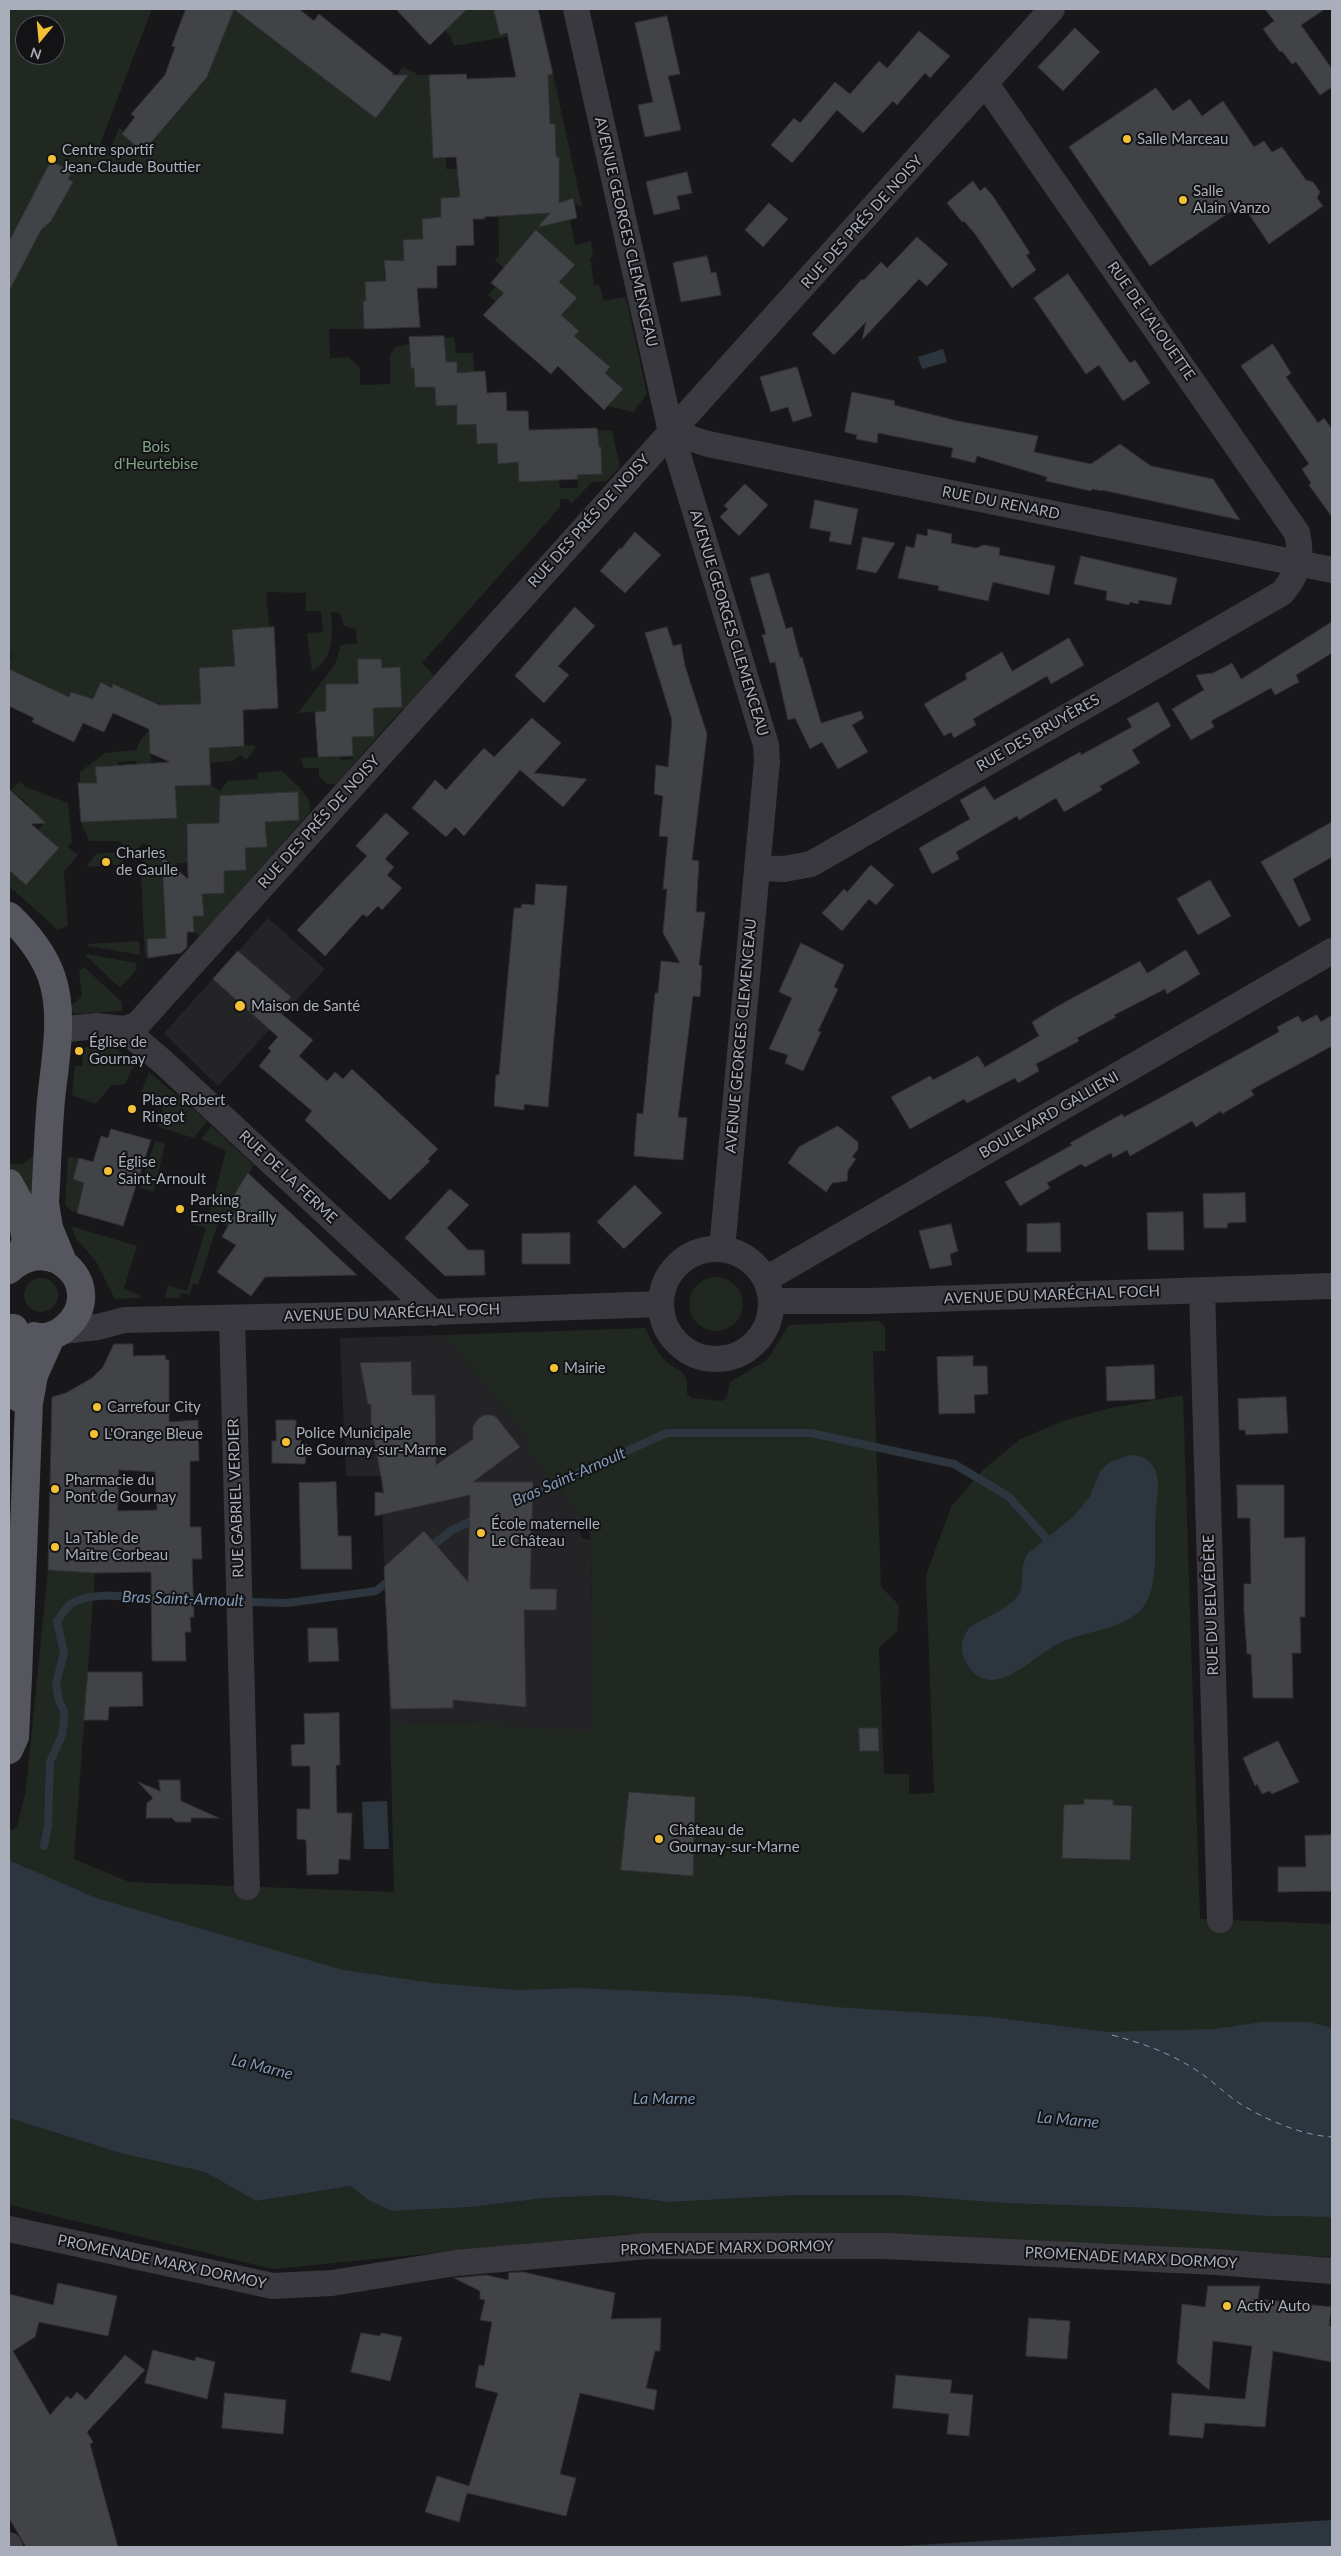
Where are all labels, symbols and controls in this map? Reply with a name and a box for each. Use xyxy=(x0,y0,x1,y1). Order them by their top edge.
north arrow xyxy=(15,15,65,65)
text: N xyxy=(28,44,43,64)
street label: AVENUE GEORGES CLEMENCEAU xyxy=(591,115,661,349)
place label: Salle Marceau xyxy=(1137,130,1228,148)
marker: Salle Marceau xyxy=(1121,133,1133,145)
place label: Centre sportif Jean-Claude Bouttier xyxy=(62,141,201,176)
street label: RUE DES PRÉS DE NOISY xyxy=(797,152,927,292)
marker: Centre sportif Jean-Claude Bouttier xyxy=(46,153,58,165)
place label: Salle Alain Vanzo xyxy=(1193,182,1270,217)
marker: Salle Alain Vanzo xyxy=(1177,194,1189,206)
street label: RUE DE L'ALOUETTE xyxy=(1103,258,1199,384)
park label: Bois d'Heurtebise xyxy=(114,438,198,473)
street label: RUE DES PRÉS DE NOISY xyxy=(524,451,654,591)
street label: RUE DU RENARD xyxy=(941,483,1061,523)
street label: AVENUE GEORGES CLEMENCEAU xyxy=(686,508,772,738)
street label: RUE DES BRUYÈRES xyxy=(973,690,1103,776)
street label: RUE DES PRÉS DE NOISY xyxy=(254,752,384,892)
place label: Charles de Gaulle xyxy=(116,844,178,879)
marker: Charles de Gaulle xyxy=(100,856,112,868)
street label: AVENUE GEORGES CLEMENCEAU xyxy=(722,918,760,1154)
place label: Maison de Santé xyxy=(251,997,360,1015)
marker: Maison de Santé xyxy=(233,999,247,1013)
place label: Église de Gournay xyxy=(89,1033,147,1068)
marker: Église de Gournay xyxy=(73,1045,85,1057)
street label: BOULEVARD GALLIENI xyxy=(976,1068,1122,1162)
place label: Place Robert Ringot xyxy=(142,1091,225,1126)
marker: Place Robert Ringot xyxy=(126,1103,138,1115)
street label: RUE DE LA FERME xyxy=(235,1127,341,1227)
place label: Église Saint-Arnoult xyxy=(118,1153,206,1188)
marker: Église Saint-Arnoult xyxy=(102,1165,114,1177)
place label: Parking Ernest Brailly xyxy=(190,1191,277,1226)
marker: Parking Ernest Brailly xyxy=(174,1203,186,1215)
street label: AVENUE DU MARÉCHAL FOCH xyxy=(944,1282,1160,1308)
street label: AVENUE DU MARÉCHAL FOCH xyxy=(284,1300,500,1326)
place label: Mairie xyxy=(564,1359,606,1377)
marker: Mairie xyxy=(548,1362,560,1374)
place label: Carrefour City xyxy=(107,1398,201,1416)
marker: Carrefour City xyxy=(91,1401,103,1413)
street label: RUE GABRIEL VERDIER xyxy=(224,1418,248,1578)
place label: Police Municipale de Gournay-sur-Marne xyxy=(296,1424,447,1459)
place label: L'Orange Bleue xyxy=(104,1425,203,1443)
marker: L'Orange Bleue xyxy=(88,1428,100,1440)
marker: Police Municipale de Gournay-sur-Marne xyxy=(280,1436,292,1448)
water label: Bras Saint-Arnoult xyxy=(509,1443,629,1511)
place label: Pharmacie du Pont de Gournay xyxy=(65,1471,176,1506)
marker: Pharmacie du Pont de Gournay xyxy=(49,1483,61,1495)
place label: École maternelle Le Château xyxy=(491,1515,600,1550)
marker: École maternelle Le Château xyxy=(475,1527,487,1539)
place label: La Table de Maître Corbeau xyxy=(65,1529,168,1564)
street label: RUE DU BELVÉDÈRE xyxy=(1200,1534,1222,1676)
marker: La Table de Maître Corbeau xyxy=(49,1541,61,1553)
water label: Bras Saint-Arnoult xyxy=(122,1587,244,1611)
place label: Château de Gournay-sur-Marne xyxy=(669,1821,800,1856)
marker: Château de Gournay-sur-Marne xyxy=(653,1833,665,1845)
water label: La Marne xyxy=(229,2050,295,2084)
water label: La Marne xyxy=(633,2089,695,2109)
water label: La Marne xyxy=(1036,2108,1100,2132)
street label: PROMENADE MARX DORMOY xyxy=(56,2231,268,2293)
street label: PROMENADE MARX DORMOY xyxy=(620,2237,834,2259)
street label: PROMENADE MARX DORMOY xyxy=(1024,2243,1238,2273)
place label: Activ' Auto xyxy=(1237,2297,1310,2315)
marker: Activ' Auto xyxy=(1221,2300,1233,2312)

